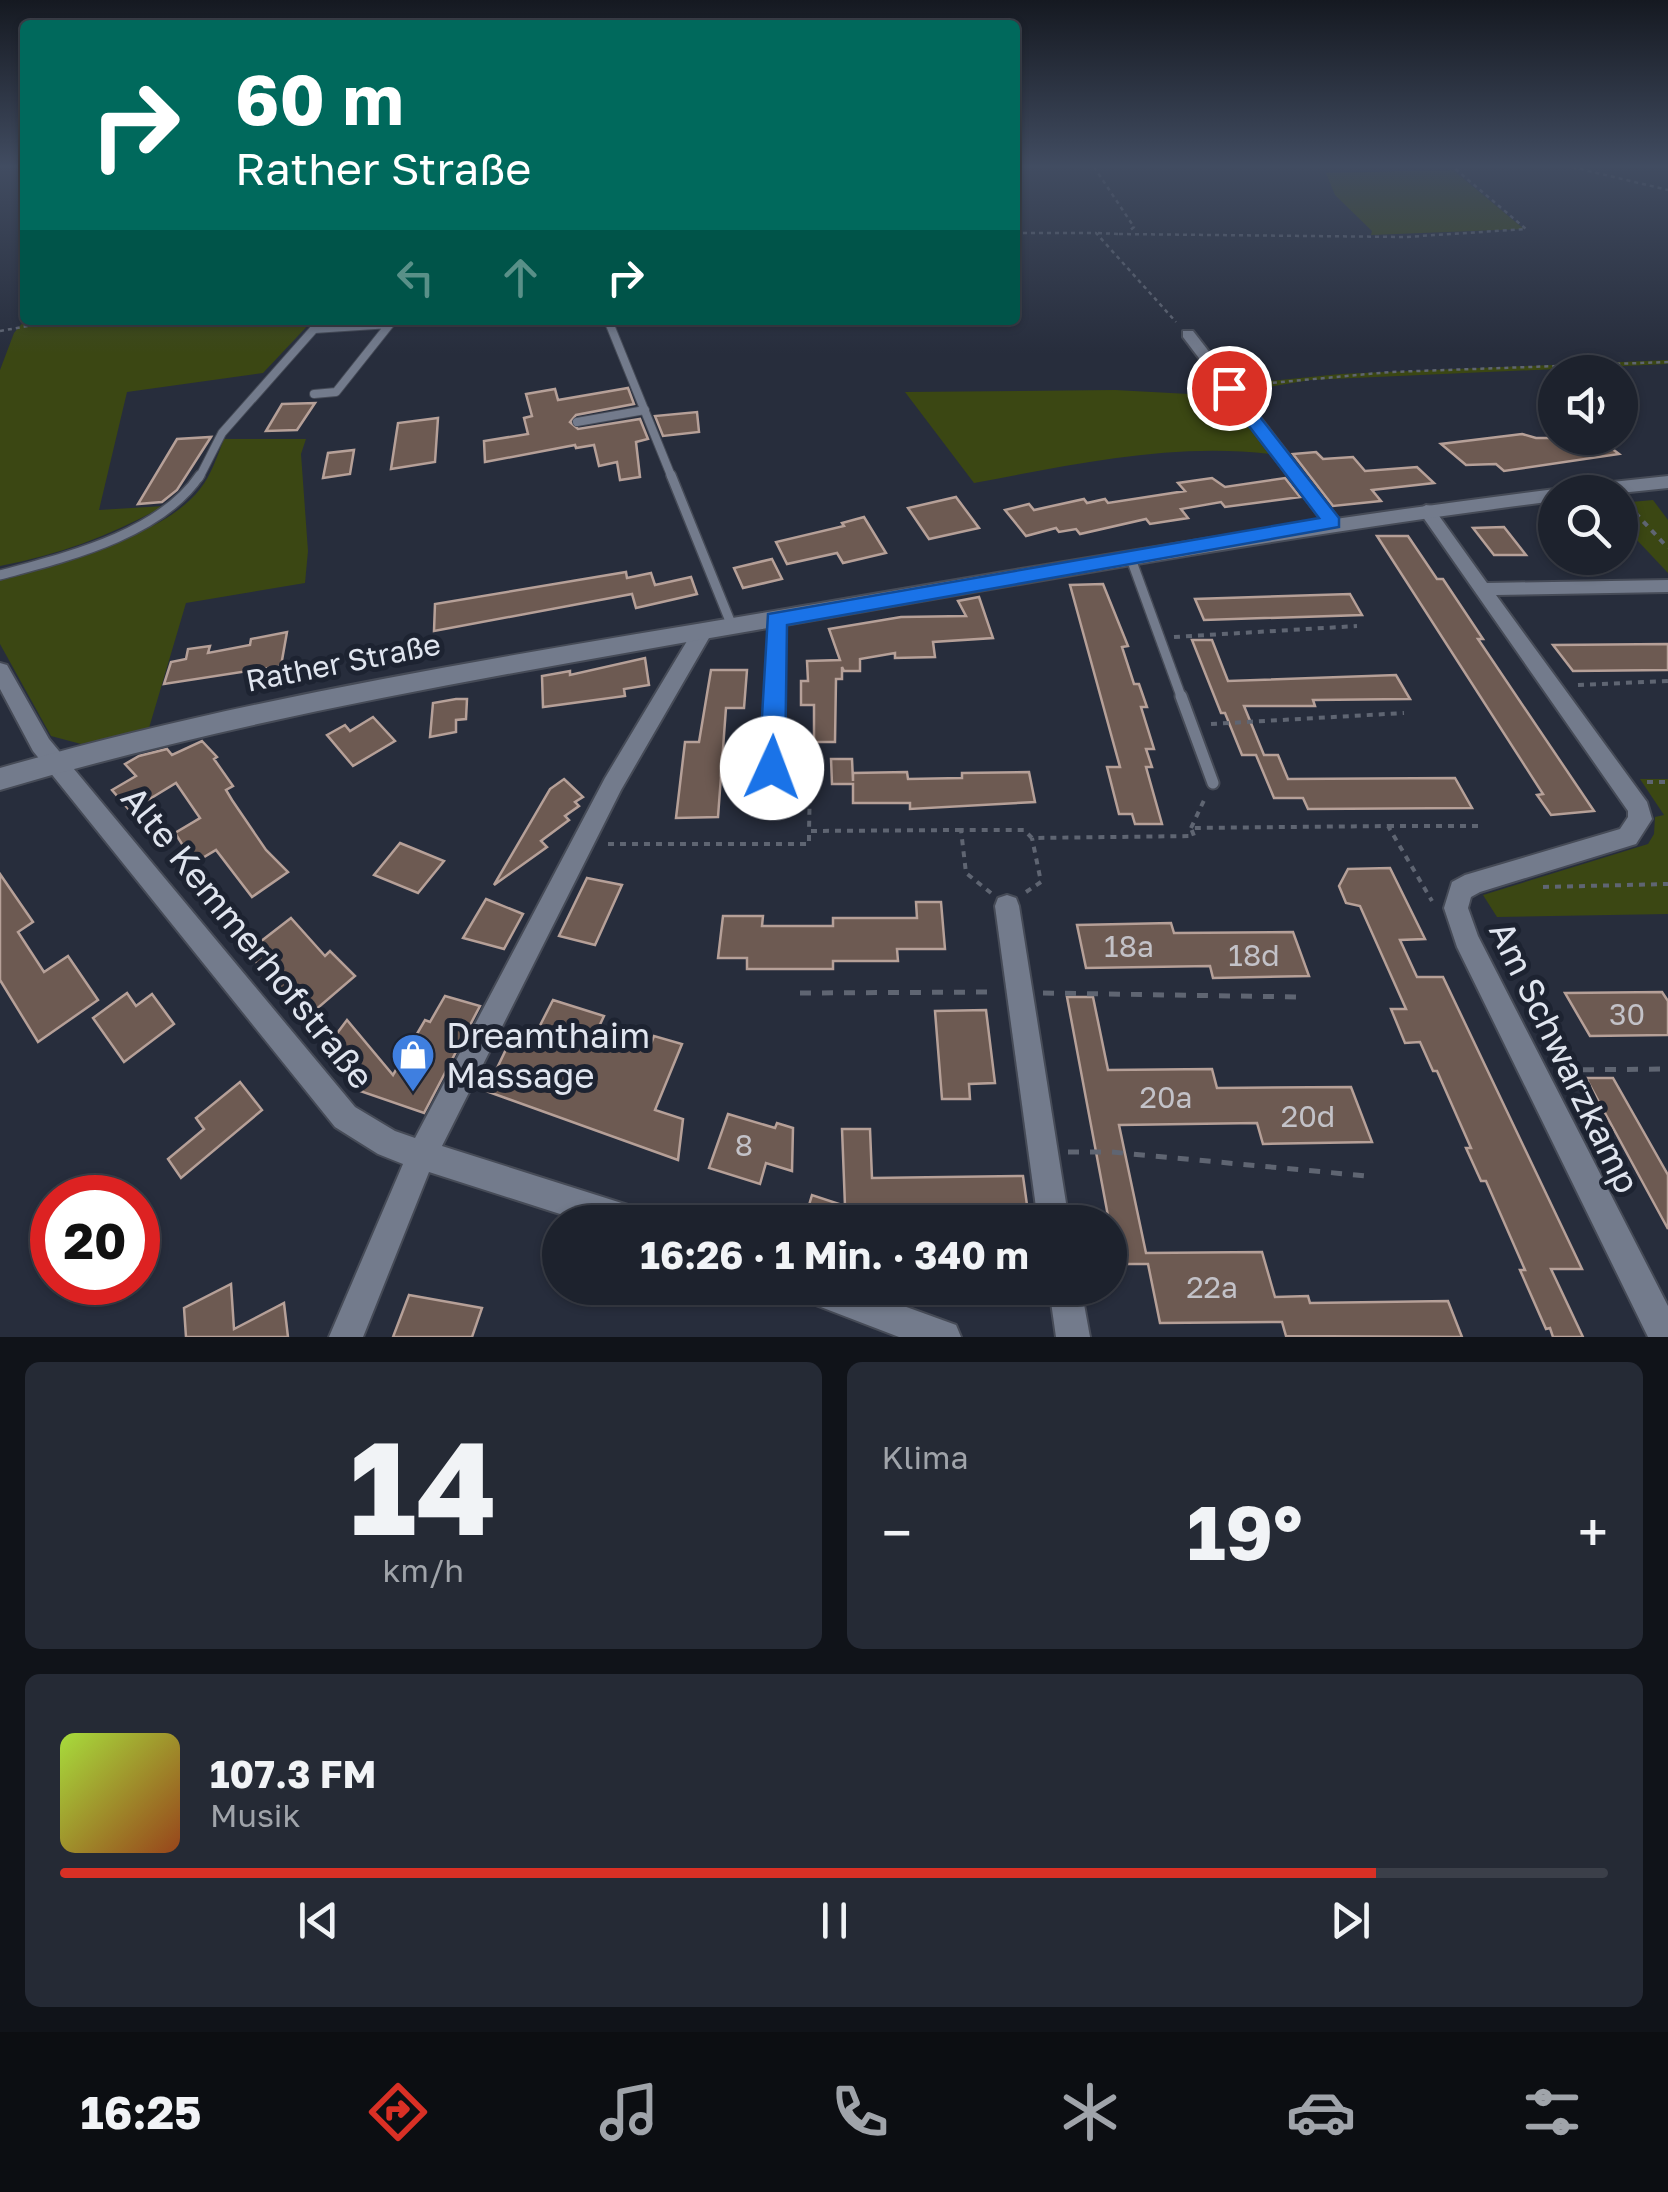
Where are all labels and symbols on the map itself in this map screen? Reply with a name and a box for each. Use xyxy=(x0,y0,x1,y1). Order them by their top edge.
pin xyxy=(1187,346,1272,431)
street label: Rather Straße xyxy=(243,625,443,699)
position arrow xyxy=(720,716,824,820)
street label: Alte Kemmerhofstraße xyxy=(113,777,383,1097)
street label: Am Schwarzkamp xyxy=(1481,914,1649,1200)
house number: 18a xyxy=(1104,928,1154,964)
house number: 18d xyxy=(1228,937,1280,973)
house number: 30 xyxy=(1609,996,1645,1032)
place label: Dreamthaim Massage xyxy=(446,1014,650,1096)
shop icon: Dreamthaim Massage xyxy=(390,1032,436,1093)
house number: 20a xyxy=(1140,1079,1192,1115)
house number: 20d xyxy=(1281,1098,1335,1134)
house number: 8 xyxy=(735,1127,753,1163)
speed limit sign: 20 xyxy=(30,1175,160,1305)
house number: 22a xyxy=(1186,1269,1238,1305)

